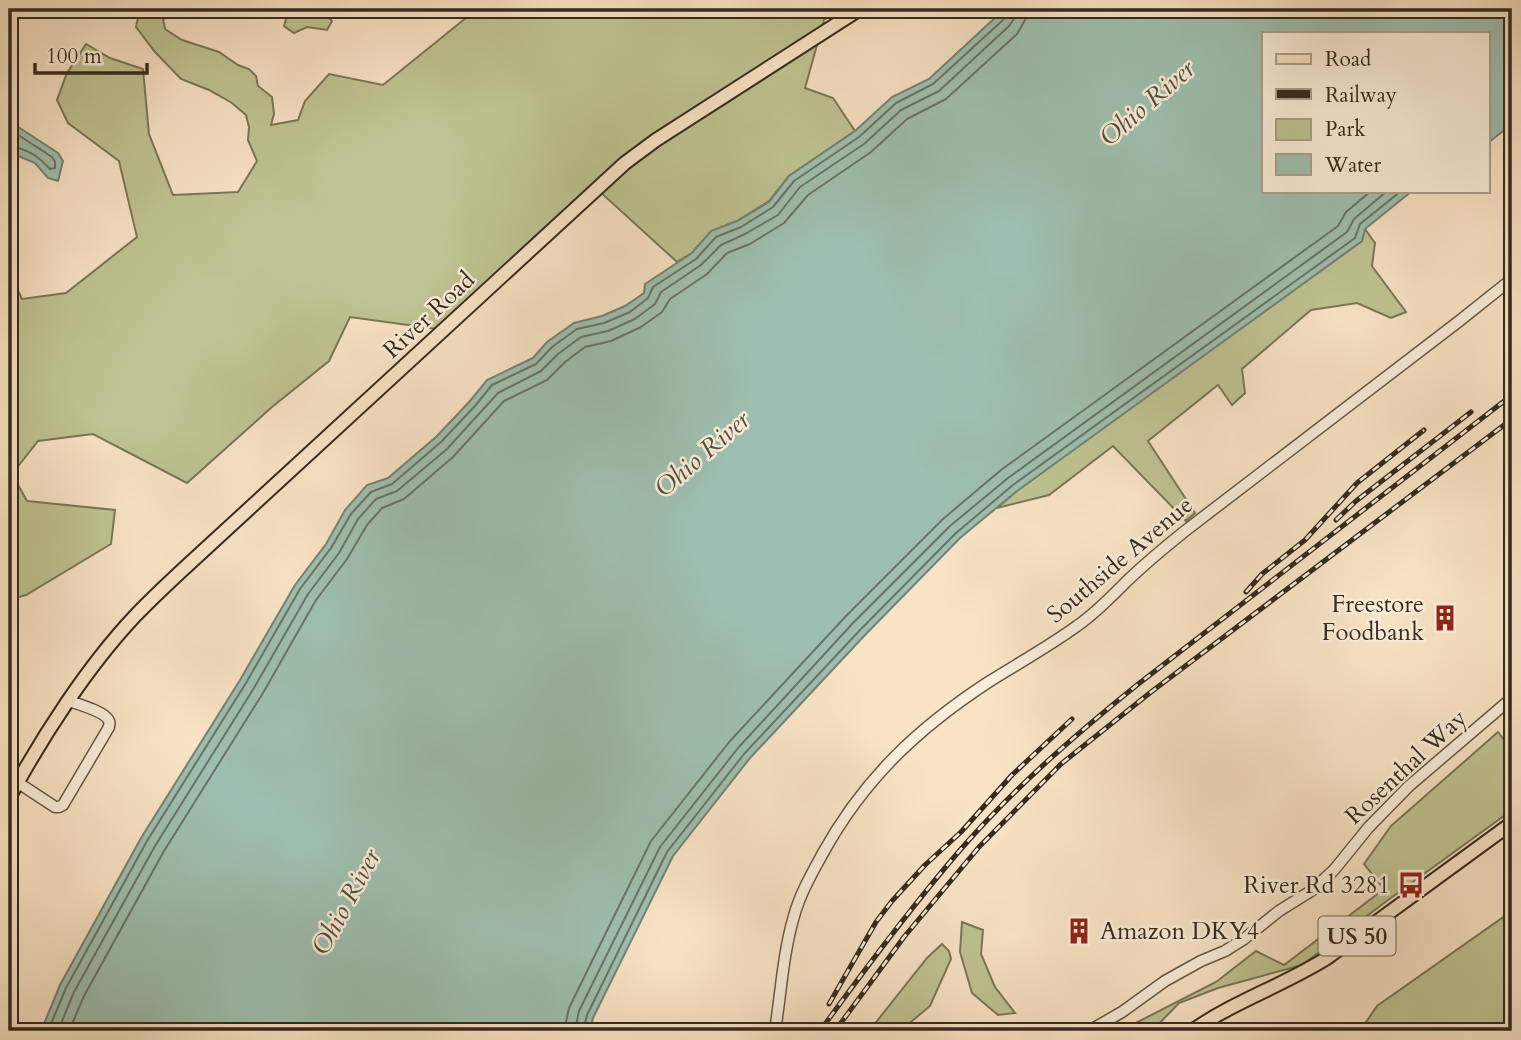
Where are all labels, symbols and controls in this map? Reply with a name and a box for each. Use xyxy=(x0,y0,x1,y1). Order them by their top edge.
scale bar xyxy=(35,32,147,76)
legend xyxy=(1262,32,1490,192)
text: 100 m xyxy=(46,42,102,71)
text: Road xyxy=(1325,45,1371,74)
water label: Ohio River xyxy=(1092,51,1203,154)
text: Railway xyxy=(1325,81,1397,110)
text: Park xyxy=(1325,115,1366,144)
text: Water xyxy=(1324,151,1381,180)
street label: River Road xyxy=(376,264,482,366)
water label: Ohio River xyxy=(647,402,758,505)
street label: Southside Avenue xyxy=(1040,489,1200,631)
place label: Freestore Foodbank xyxy=(1322,588,1424,649)
building icon: Freestore Foodbank xyxy=(1430,603,1460,633)
street label: Rosenthal Way xyxy=(1338,702,1474,832)
water label: Ohio River xyxy=(303,841,389,961)
place label: River Rd 3281 xyxy=(1243,869,1390,902)
bus stop icon: River Rd 3281 xyxy=(1396,870,1426,900)
place label: Amazon DKY4 xyxy=(1100,915,1259,948)
building icon: Amazon DKY4 xyxy=(1064,916,1094,946)
road number: US 50 xyxy=(1318,917,1396,956)

